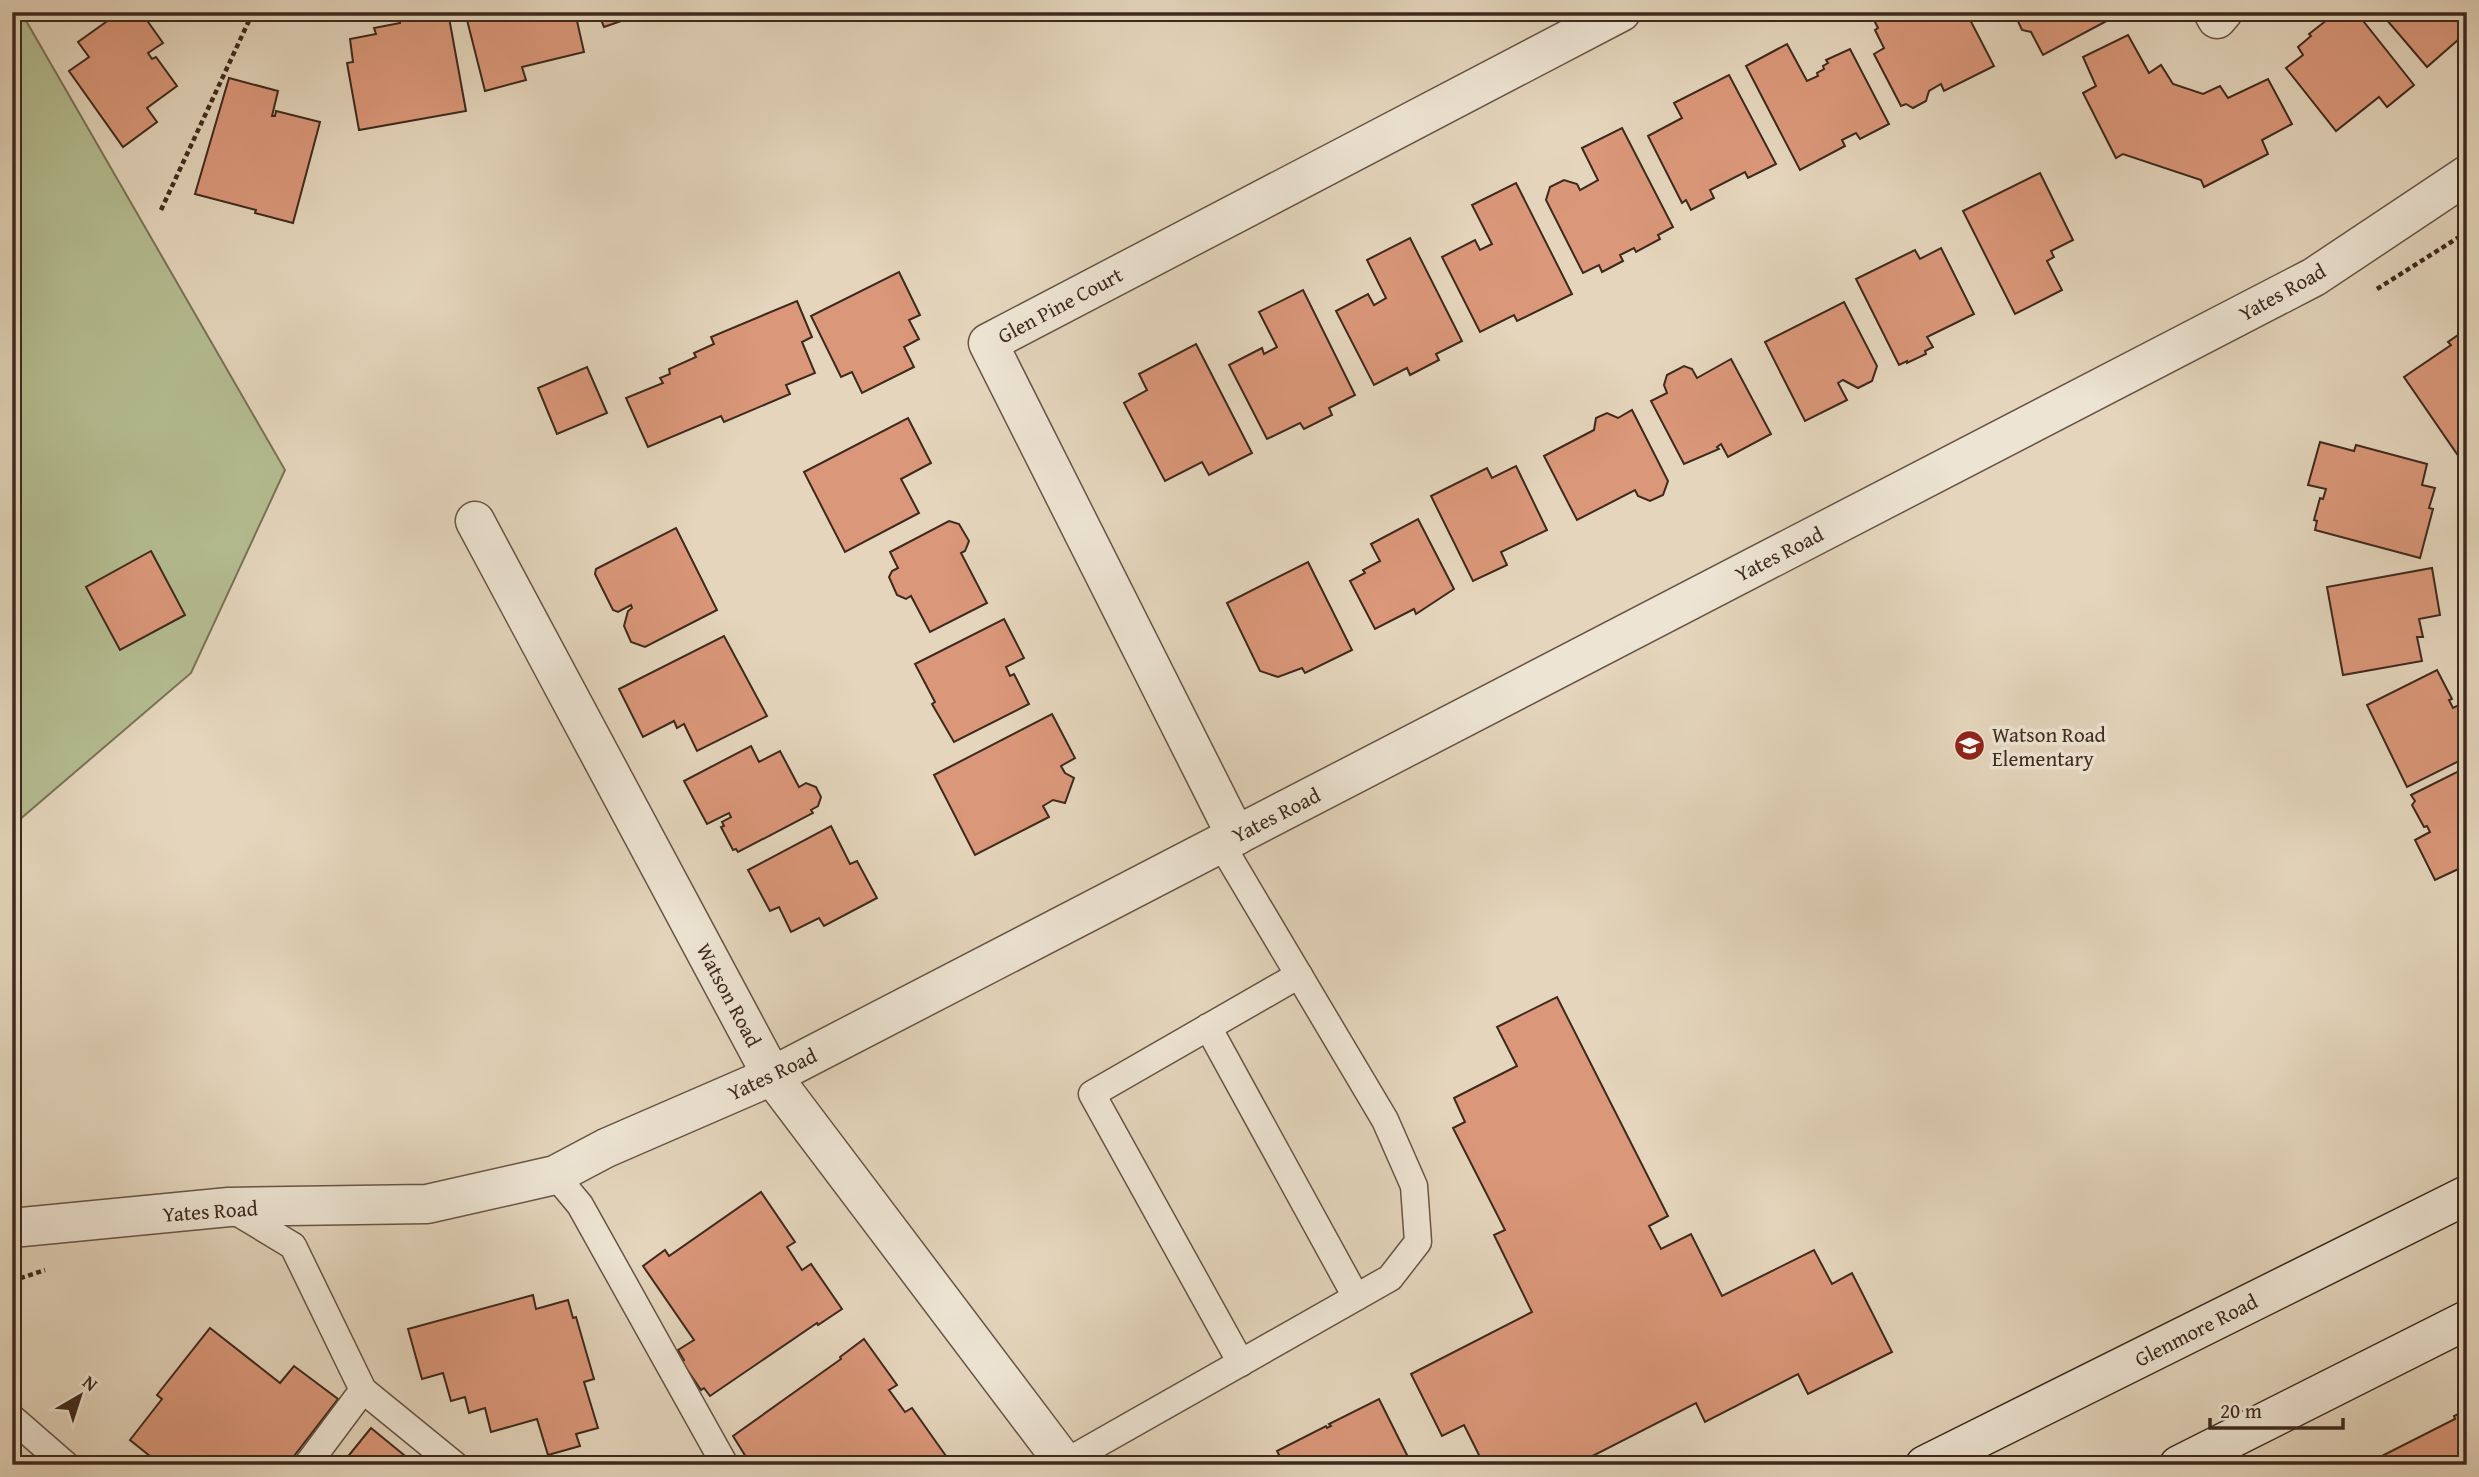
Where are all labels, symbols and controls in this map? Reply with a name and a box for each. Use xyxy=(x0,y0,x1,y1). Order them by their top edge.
street label: Yates Road xyxy=(2233,255,2332,329)
street label: Glen Pine Court xyxy=(992,259,1129,351)
street label: Yates Road xyxy=(1729,518,1829,589)
place label: Watson Road Elementary xyxy=(1992,719,2107,774)
school or university icon: Watson Road Elementary xyxy=(1952,729,1986,763)
street label: Yates Road xyxy=(1226,779,1326,850)
street label: Watson Road xyxy=(689,937,770,1053)
street label: Yates Road xyxy=(722,1039,823,1108)
street label: Yates Road xyxy=(161,1192,259,1230)
street label: Glenmore Road xyxy=(2129,1285,2264,1374)
north arrow xyxy=(46,1362,116,1432)
text: N xyxy=(77,1368,105,1398)
scale bar xyxy=(2210,1386,2342,1430)
text: 20 m xyxy=(2220,1395,2262,1426)

